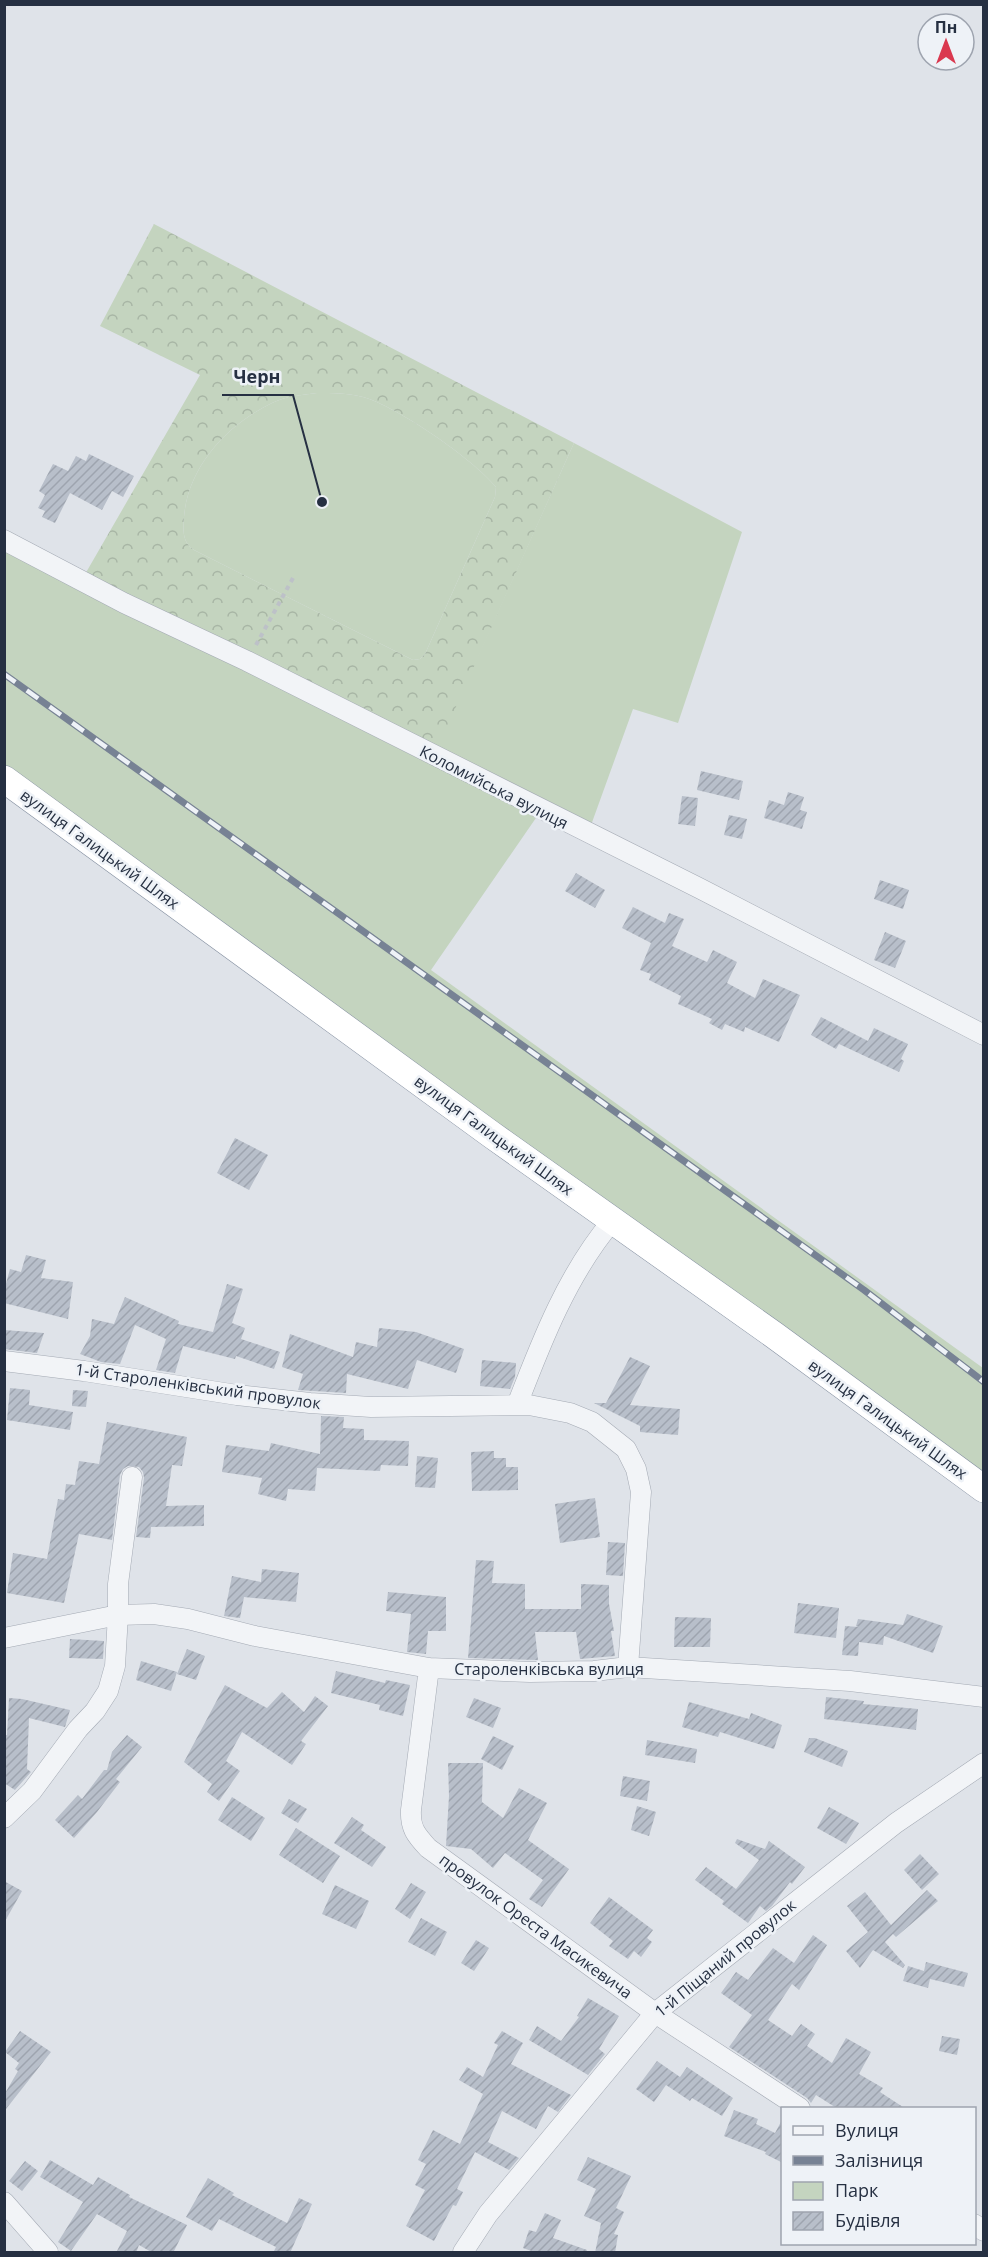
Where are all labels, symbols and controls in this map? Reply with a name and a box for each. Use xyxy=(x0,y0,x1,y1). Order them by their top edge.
north arrow xyxy=(916,12,976,72)
text: Пн xyxy=(935,16,957,38)
callout: Черн xyxy=(222,359,293,395)
text: Черн xyxy=(233,364,281,388)
street label: Коломийська вулиця xyxy=(416,740,572,834)
street label: вулиця Галицький Шлях xyxy=(16,784,184,914)
street label: вулиця Галицький Шлях xyxy=(410,1070,578,1200)
street label: вулиця Галицький Шлях xyxy=(804,1354,972,1484)
street label: 1-й Староленківський провулок xyxy=(74,1358,323,1414)
street label: Староленківська вулиця xyxy=(454,1658,644,1680)
street label: провулок Ореста Масикевича xyxy=(435,1848,637,2004)
street label: 1-й Піщаний провулок xyxy=(650,1894,801,2022)
legend xyxy=(781,2107,976,2245)
text: Вулиця xyxy=(835,2118,899,2142)
text: Залізниця xyxy=(835,2148,923,2172)
text: Парк xyxy=(835,2178,879,2202)
text: Будівля xyxy=(835,2208,901,2232)

